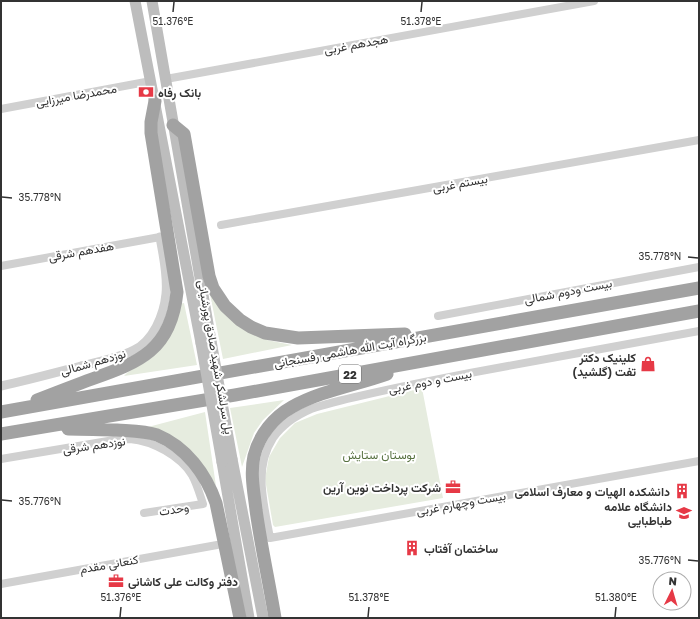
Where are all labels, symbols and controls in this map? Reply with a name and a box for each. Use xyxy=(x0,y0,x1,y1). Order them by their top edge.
text: 51.376°E xyxy=(153,15,193,27)
text: 51.378°E xyxy=(401,15,441,27)
street label: هجدهم غربی xyxy=(323,31,389,58)
street label: محمدرضا میرزایی xyxy=(34,80,118,110)
bank icon: بانک رفاه xyxy=(137,83,155,101)
place label: بانک رفاه xyxy=(158,85,202,101)
street label: بیستم غربی xyxy=(431,171,489,196)
text: 35.778°N xyxy=(19,191,61,203)
street label: هفدهم شرقی xyxy=(47,238,115,265)
text: 35.778°N xyxy=(639,250,681,262)
street label: بیست ودوم شمالی xyxy=(523,275,614,308)
street label: پل سرلشکر شهید صادق پورشیانی xyxy=(194,279,237,435)
street label: بزرگراه آیت الله هاشمی رفسنجانی xyxy=(273,329,428,372)
street label: نوزدهم شمالی xyxy=(59,346,128,379)
place label: کلینیک دکتر تفت (گلشید) xyxy=(573,350,637,379)
shop icon: کلینیک دکتر تفت (گلشید) xyxy=(639,355,657,373)
road number: 22 xyxy=(339,365,361,383)
street label: بیست و دوم غربی xyxy=(387,366,473,397)
street label: نوزدهم شرقی xyxy=(62,433,126,458)
park label: بوستان ستایش xyxy=(343,447,415,463)
office icon: شرکت پرداخت نوین آرین xyxy=(444,478,462,496)
place label: شرکت پرداخت نوین آرین xyxy=(323,480,441,496)
building icon: دانشکده الهیات و معارف اسلامی xyxy=(673,482,691,500)
place label: دانشکده الهیات و معارف اسلامی xyxy=(515,484,670,500)
street label: بیست وچهارم غربی xyxy=(415,488,507,519)
text: 35.776°N xyxy=(19,495,61,507)
street label: وحدت xyxy=(158,499,190,520)
place label: دانشگاه علامه طباطبایی xyxy=(604,499,672,528)
school or university icon: دانشگاه علامه طباطبایی xyxy=(675,504,693,522)
building icon: ساختمان آفتاب xyxy=(403,539,421,557)
place label: ساختمان آفتاب xyxy=(424,541,499,556)
street label: کنعانی مقدم xyxy=(78,551,140,578)
text: 35.776°N xyxy=(639,554,681,566)
north arrow xyxy=(652,571,692,611)
office icon: دفتر وکالت علی کاشانی xyxy=(107,572,125,590)
place label: دفتر وکالت علی کاشانی xyxy=(128,574,238,590)
text: N xyxy=(668,574,678,587)
text: 51.376°E xyxy=(101,591,141,603)
text: 51.378°E xyxy=(349,591,389,603)
text: 51.380°E xyxy=(595,591,637,603)

